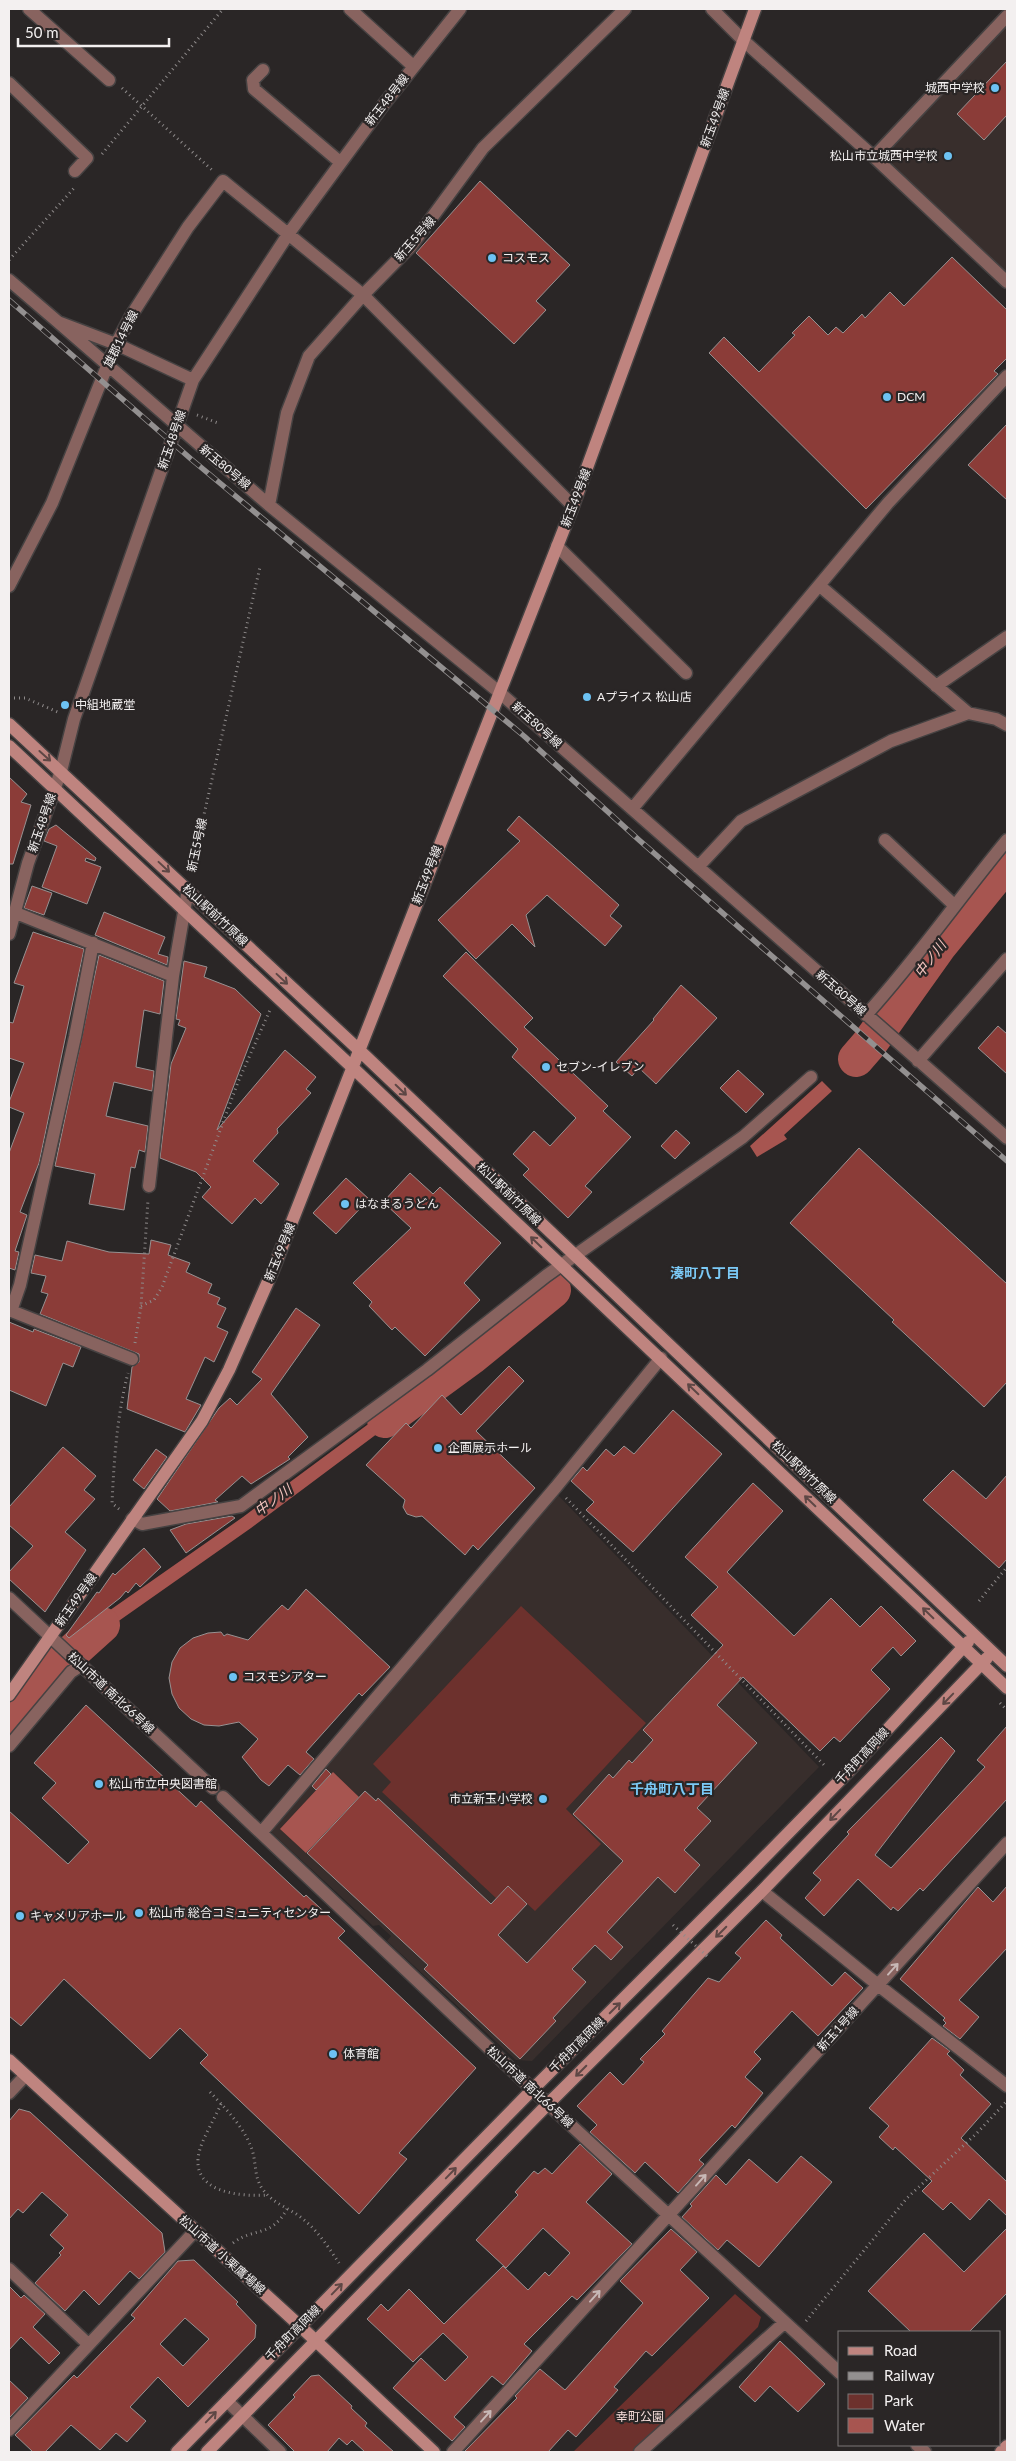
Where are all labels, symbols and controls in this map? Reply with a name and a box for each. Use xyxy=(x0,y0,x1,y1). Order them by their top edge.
scale bar xyxy=(18,15,169,47)
text: 50 m xyxy=(25,23,59,41)
street label: 新玉48号線 xyxy=(362,71,412,129)
place label: 城西中学校 xyxy=(925,80,985,95)
marker: 城西中学校 xyxy=(989,82,1001,94)
street label: 新玉49号線 xyxy=(697,86,732,149)
place label: 松山市立城西中学校 xyxy=(830,148,938,163)
marker: 松山市立城西中学校 xyxy=(942,150,954,162)
street label: 新玉5号線 xyxy=(391,213,438,264)
place label: コスモス xyxy=(502,250,550,265)
marker: コスモス xyxy=(486,252,498,264)
street label: 雄郡14号線 xyxy=(100,308,141,370)
place label: DCM xyxy=(897,389,925,404)
marker: DCM xyxy=(881,391,893,403)
street label: 新玉48号線 xyxy=(154,408,189,472)
street label: 新玉80号線 xyxy=(197,441,254,492)
street label: 新玉49号線 xyxy=(557,466,594,529)
place label: Aプライス 松山店 xyxy=(597,689,692,704)
marker: Aプライス 松山店 xyxy=(581,691,593,703)
place label: 中組地蔵堂 xyxy=(75,697,135,712)
street label: 新玉80号線 xyxy=(509,698,565,751)
marker: 中組地蔵堂 xyxy=(59,699,71,711)
one-way arrow xyxy=(38,751,51,762)
street label: 新玉48号線 xyxy=(24,791,59,855)
street label: 新玉5号線 xyxy=(183,816,210,873)
street label: 新玉49号線 xyxy=(408,843,445,906)
one-way arrow xyxy=(157,861,170,873)
street label: 松山駅前竹原線 xyxy=(180,880,251,949)
water label: 中ノ川 xyxy=(910,935,950,981)
street label: 新玉80号線 xyxy=(813,967,870,1019)
one-way arrow xyxy=(276,973,289,985)
place label: セブン-イレブン xyxy=(556,1059,644,1074)
marker: セブン-イレブン xyxy=(540,1061,552,1073)
one-way arrow xyxy=(394,1084,407,1096)
street label: 松山駅前竹原線 xyxy=(474,1159,545,1228)
place label: はなまるうどん xyxy=(355,1196,439,1211)
marker: はなまるうどん xyxy=(339,1198,351,1210)
street label: 新玉49号線 xyxy=(261,1220,298,1283)
one-way arrow xyxy=(529,1236,542,1248)
district label: 湊町八丁目 xyxy=(670,1264,740,1281)
one-way arrow xyxy=(686,1383,699,1395)
street label: 松山駅前竹原線 xyxy=(769,1437,840,1506)
place label: 企画展示ホール xyxy=(448,1440,532,1455)
marker: 企画展示ホール xyxy=(432,1442,444,1454)
water label: 中ノ川 xyxy=(251,1479,296,1519)
one-way arrow xyxy=(804,1495,817,1507)
street label: 新玉49号線 xyxy=(52,1570,99,1629)
one-way arrow xyxy=(922,1607,934,1619)
street label: 松山市道 南北66号線 xyxy=(65,1649,158,1737)
place label: コスモシアター xyxy=(243,1669,327,1684)
marker: コスモシアター xyxy=(227,1671,239,1683)
one-way arrow xyxy=(942,1692,954,1705)
street label: 千舟町高岡線 xyxy=(832,1724,892,1787)
place label: 松山市立中央図書館 xyxy=(109,1776,217,1791)
marker: 松山市立中央図書館 xyxy=(93,1778,105,1790)
district label: 千舟町八丁目 xyxy=(630,1780,714,1797)
place label: 市立新玉小学校 xyxy=(449,1791,533,1806)
marker: 市立新玉小学校 xyxy=(537,1793,549,1805)
one-way arrow xyxy=(829,1809,841,1822)
place label: 松山市 総合コミュニティセンター xyxy=(149,1905,331,1920)
marker: 松山市 総合コミュニティセンター xyxy=(133,1907,145,1919)
place label: キャメリアホール xyxy=(30,1908,126,1923)
marker: キャメリアホール xyxy=(14,1910,26,1922)
one-way arrow xyxy=(715,1925,727,1938)
one-way arrow xyxy=(887,1962,899,1975)
one-way arrow xyxy=(608,2002,621,2014)
street label: 新玉1号線 xyxy=(814,2003,862,2054)
street label: 千舟町高岡線 xyxy=(546,2014,607,2075)
street label: 松山市道 南北66号線 xyxy=(484,2043,577,2131)
place label: 体育館 xyxy=(343,2046,379,2061)
marker: 体育館 xyxy=(327,2048,339,2060)
one-way arrow xyxy=(575,2065,587,2077)
one-way arrow xyxy=(445,2167,457,2179)
one-way arrow xyxy=(695,2173,707,2186)
street label: 松山市道 小栗鷹場線 xyxy=(176,2212,269,2297)
one-way arrow xyxy=(331,2283,343,2295)
one-way arrow xyxy=(590,2289,601,2302)
street label: 千舟町高岡線 xyxy=(262,2302,323,2363)
legend xyxy=(838,2331,1001,2446)
text: Road xyxy=(884,2341,917,2359)
text: Railway xyxy=(884,2366,935,2384)
text: Park xyxy=(884,2391,914,2409)
park label: 幸町公園 xyxy=(616,2409,664,2424)
one-way arrow xyxy=(480,2410,492,2423)
one-way arrow xyxy=(205,2411,217,2424)
text: Water xyxy=(884,2416,925,2434)

